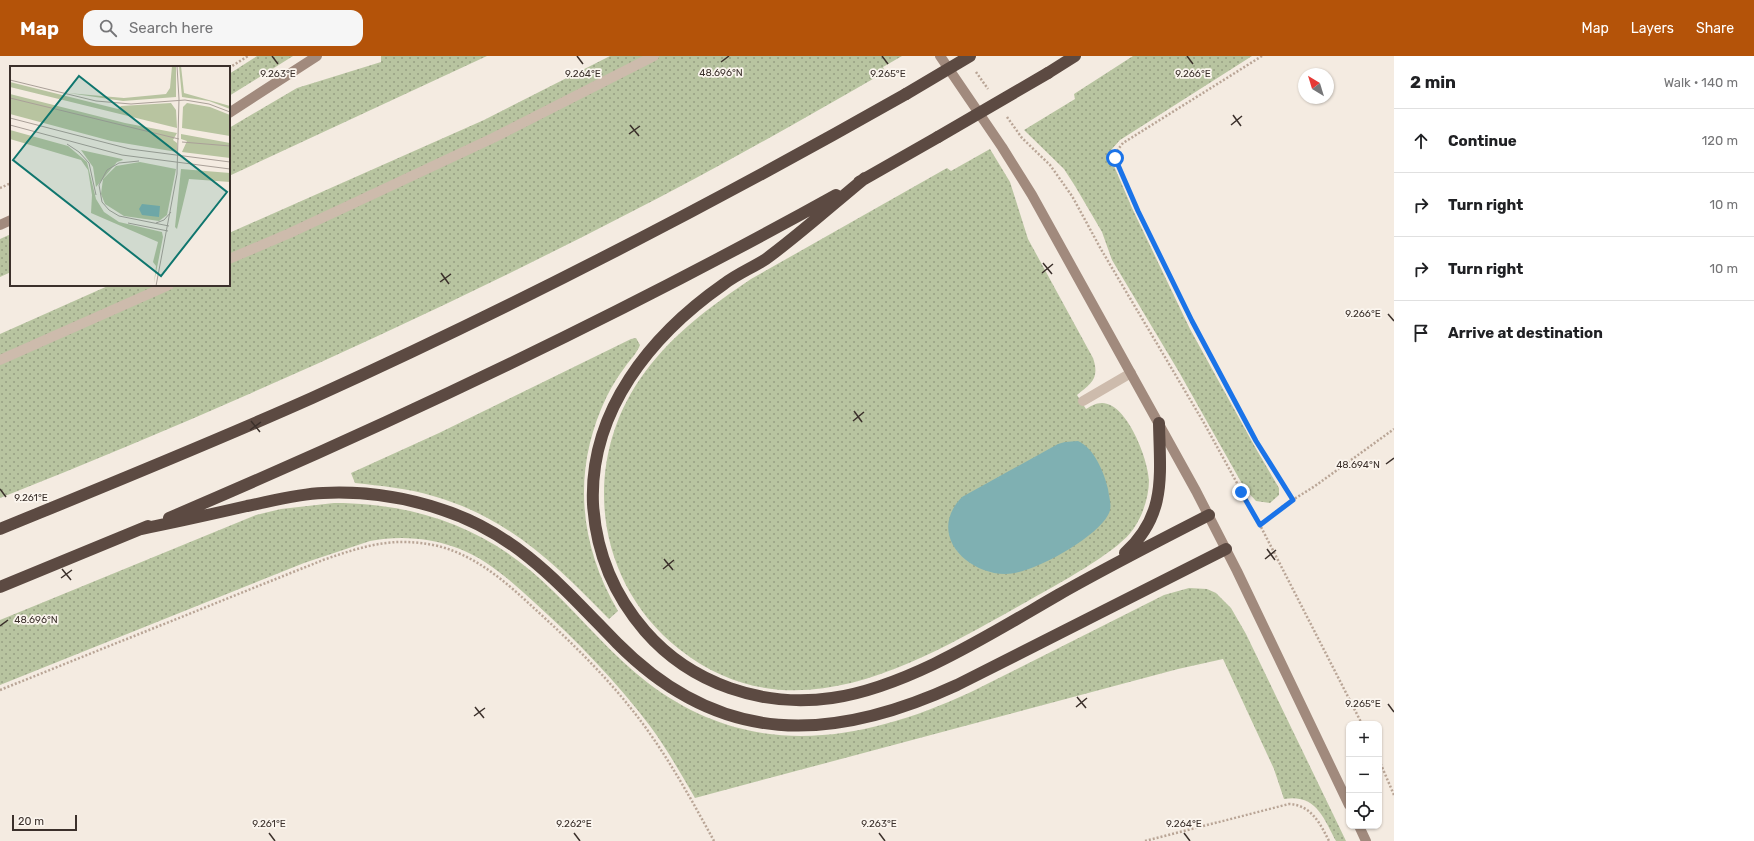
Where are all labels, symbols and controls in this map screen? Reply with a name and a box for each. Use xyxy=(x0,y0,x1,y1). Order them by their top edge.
search box xyxy=(83,10,363,46)
text: Map xyxy=(20,17,59,40)
icon: search xyxy=(97,17,119,39)
text: Search here xyxy=(129,19,213,37)
text: Map xyxy=(1582,20,1609,37)
text: Layers xyxy=(1631,20,1674,37)
text: Share xyxy=(1696,20,1734,37)
inset map xyxy=(10,66,230,286)
text: 48.696°N xyxy=(699,67,743,79)
text: 9.263°E xyxy=(260,68,296,80)
text: 9.264°E xyxy=(565,68,601,80)
text: 9.265°E xyxy=(870,68,906,80)
text: 9.266°E xyxy=(1175,68,1211,80)
north arrow xyxy=(1298,68,1334,104)
text: 2 min xyxy=(1410,72,1456,92)
text: Walk · 140 m xyxy=(1664,75,1738,90)
icon: ahead xyxy=(1410,130,1432,152)
text: Continue xyxy=(1448,132,1517,150)
text: 120 m xyxy=(1702,133,1738,148)
route start xyxy=(1106,149,1124,167)
icon: right xyxy=(1410,194,1432,216)
text: Turn right xyxy=(1448,196,1523,214)
text: 10 m xyxy=(1709,197,1738,212)
icon: right xyxy=(1410,258,1432,280)
text: Turn right xyxy=(1448,260,1523,278)
text: 10 m xyxy=(1709,261,1738,276)
text: 9.266°E xyxy=(1345,308,1381,320)
icon: arrive xyxy=(1410,322,1432,344)
text: Arrive at destination xyxy=(1448,324,1603,342)
text: 48.694°N xyxy=(1336,459,1380,471)
route end xyxy=(1232,483,1250,501)
text: 9.261°E xyxy=(14,492,48,504)
text: 48.696°N xyxy=(14,614,58,626)
text: 9.265°E xyxy=(1345,698,1381,710)
map controls xyxy=(1346,721,1382,829)
button: + xyxy=(1346,721,1382,757)
button: − xyxy=(1346,757,1382,793)
button: locate xyxy=(1346,793,1382,829)
scale bar xyxy=(12,813,77,832)
text: 20 m xyxy=(18,815,44,828)
text: 9.261°E xyxy=(252,818,286,830)
text: 9.262°E xyxy=(556,818,592,830)
text: 9.263°E xyxy=(861,818,897,830)
text: 9.264°E xyxy=(1166,818,1202,830)

